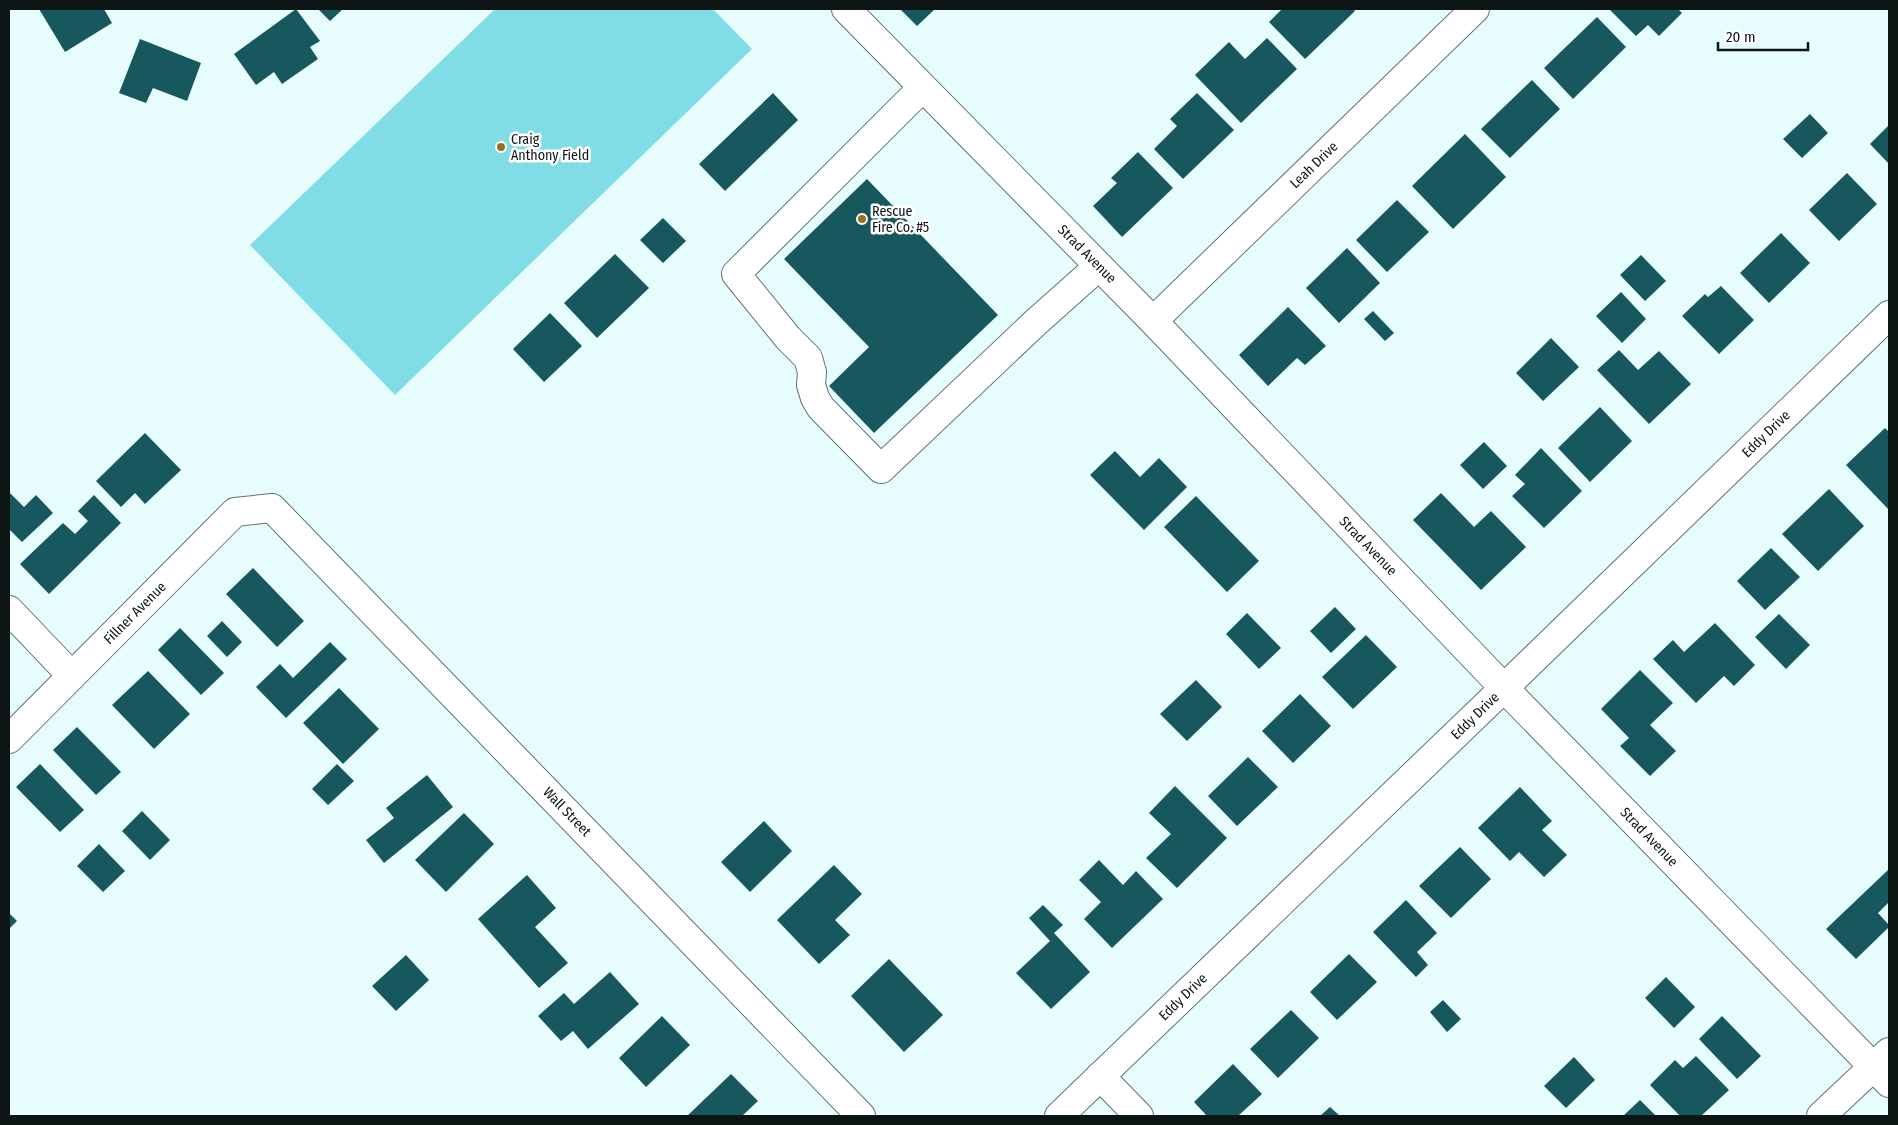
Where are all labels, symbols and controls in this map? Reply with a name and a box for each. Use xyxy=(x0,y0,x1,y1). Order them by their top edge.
scale bar xyxy=(1718,20,1808,52)
text: 20 m xyxy=(1726,28,1756,46)
place label: Craig Anthony Field xyxy=(511,131,589,164)
street label: Leah Drive xyxy=(1287,138,1341,192)
marker: Craig Anthony Field xyxy=(495,141,507,153)
place label: Rescue Fire Co. #5 xyxy=(872,203,929,236)
marker: Rescue Fire Co. #5 xyxy=(856,213,868,225)
street label: Strad Avenue xyxy=(1054,221,1120,287)
street label: Eddy Drive xyxy=(1738,407,1794,461)
street label: Strad Avenue xyxy=(1336,513,1400,579)
street label: Fillner Avenue xyxy=(100,578,170,648)
street label: Eddy Drive xyxy=(1447,689,1503,743)
street label: Wall Street xyxy=(539,784,595,840)
street label: Strad Avenue xyxy=(1617,804,1681,870)
street label: Eddy Drive xyxy=(1155,970,1211,1024)

